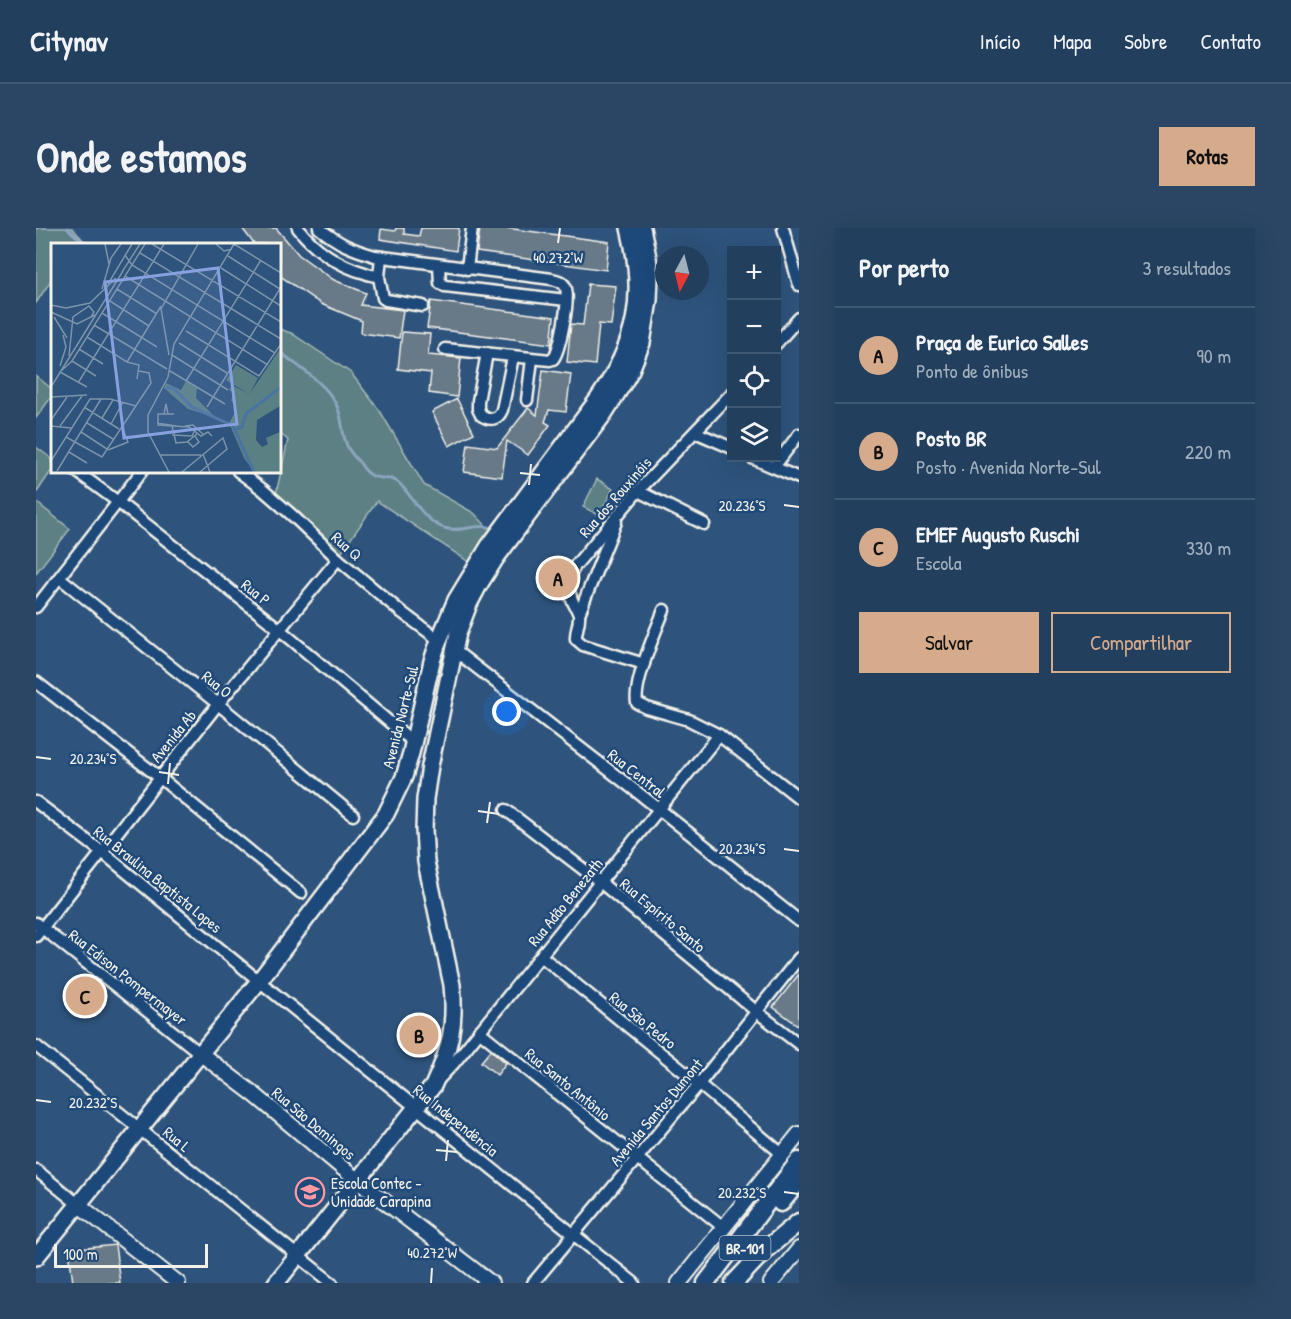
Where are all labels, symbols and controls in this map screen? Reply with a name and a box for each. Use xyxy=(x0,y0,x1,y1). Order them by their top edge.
text: Citynav xyxy=(30,22,108,60)
text: Início xyxy=(980,27,1020,56)
text: Mapa xyxy=(1053,27,1091,56)
text: Sobre xyxy=(1124,27,1167,56)
text: Contato xyxy=(1200,27,1261,56)
button: Rotas xyxy=(1159,127,1255,186)
text: Onde estamos xyxy=(36,128,247,185)
inset map xyxy=(51,243,280,472)
north arrow xyxy=(655,246,709,300)
map controls xyxy=(727,246,781,462)
button: + xyxy=(727,246,781,300)
text: 40.272°W xyxy=(533,247,584,268)
text: Por perto xyxy=(859,250,949,285)
text: 3 resultados xyxy=(1142,254,1231,281)
button: − xyxy=(727,300,781,354)
text: Praça de Eurico Salles xyxy=(916,327,1088,357)
text: A xyxy=(874,342,883,369)
text: 90 m xyxy=(1197,342,1231,369)
button: locate xyxy=(727,354,781,408)
text: Ponto de ônibus xyxy=(916,357,1028,384)
button: layers xyxy=(727,408,781,462)
text: Posto BR xyxy=(916,423,987,453)
text: B xyxy=(873,438,884,465)
text: 220 m xyxy=(1185,438,1231,465)
street label: Rua dos Rouxinóis xyxy=(574,452,656,542)
text: Posto · Avenida Norte-Sul xyxy=(916,453,1101,480)
text: 20.236°S xyxy=(718,495,766,516)
text: EMEF Augusto Ruschi xyxy=(916,519,1080,549)
street label: Rua Q xyxy=(327,526,367,566)
text: C xyxy=(873,534,884,561)
text: 330 m xyxy=(1186,534,1231,561)
text: Escola xyxy=(916,549,962,576)
pin: A xyxy=(538,556,578,600)
street label: Rua P xyxy=(237,574,275,610)
button: Salvar xyxy=(859,612,1039,673)
button: Compartilhar xyxy=(1051,612,1231,673)
street label: Avenida Norte-Sul xyxy=(377,663,424,771)
street label: Rua O xyxy=(197,665,237,703)
your location xyxy=(492,697,521,726)
street label: Avenida Ab xyxy=(145,705,201,767)
street label: Rua Central xyxy=(603,743,671,803)
text: 20.234°S xyxy=(70,748,116,769)
street label: Rua Braulina Baptista Lopes xyxy=(89,820,227,938)
text: 20.234°S xyxy=(719,838,765,859)
street label: Rua Adão Benezath xyxy=(523,853,608,951)
street label: Rua Espírito Santo xyxy=(616,873,711,958)
street label: Rua Edison Pompermayer xyxy=(64,924,192,1030)
pin: C xyxy=(65,974,104,1018)
street label: Rua São Pedro xyxy=(605,986,682,1054)
pin: B xyxy=(400,1012,439,1058)
street label: Rua Santo Antônio xyxy=(521,1043,616,1126)
street label: Avenida Santos Dumont xyxy=(604,1053,708,1171)
street label: Rua Independência xyxy=(409,1079,503,1161)
street label: Rua São Domingos xyxy=(268,1082,360,1164)
text: 20.232°S xyxy=(69,1092,117,1113)
street label: Rua L xyxy=(159,1121,195,1157)
place label: Escola Contec - Unidade Carapina xyxy=(331,1172,431,1212)
school or university icon: Escola Contec - Unidade Carapina xyxy=(294,1176,326,1208)
text: 20.232°S xyxy=(718,1182,766,1203)
road number: BR-101 xyxy=(720,1236,770,1260)
scale bar xyxy=(54,1241,208,1268)
text: 40.272°W xyxy=(407,1242,458,1263)
text: 100 m xyxy=(63,1243,98,1265)

